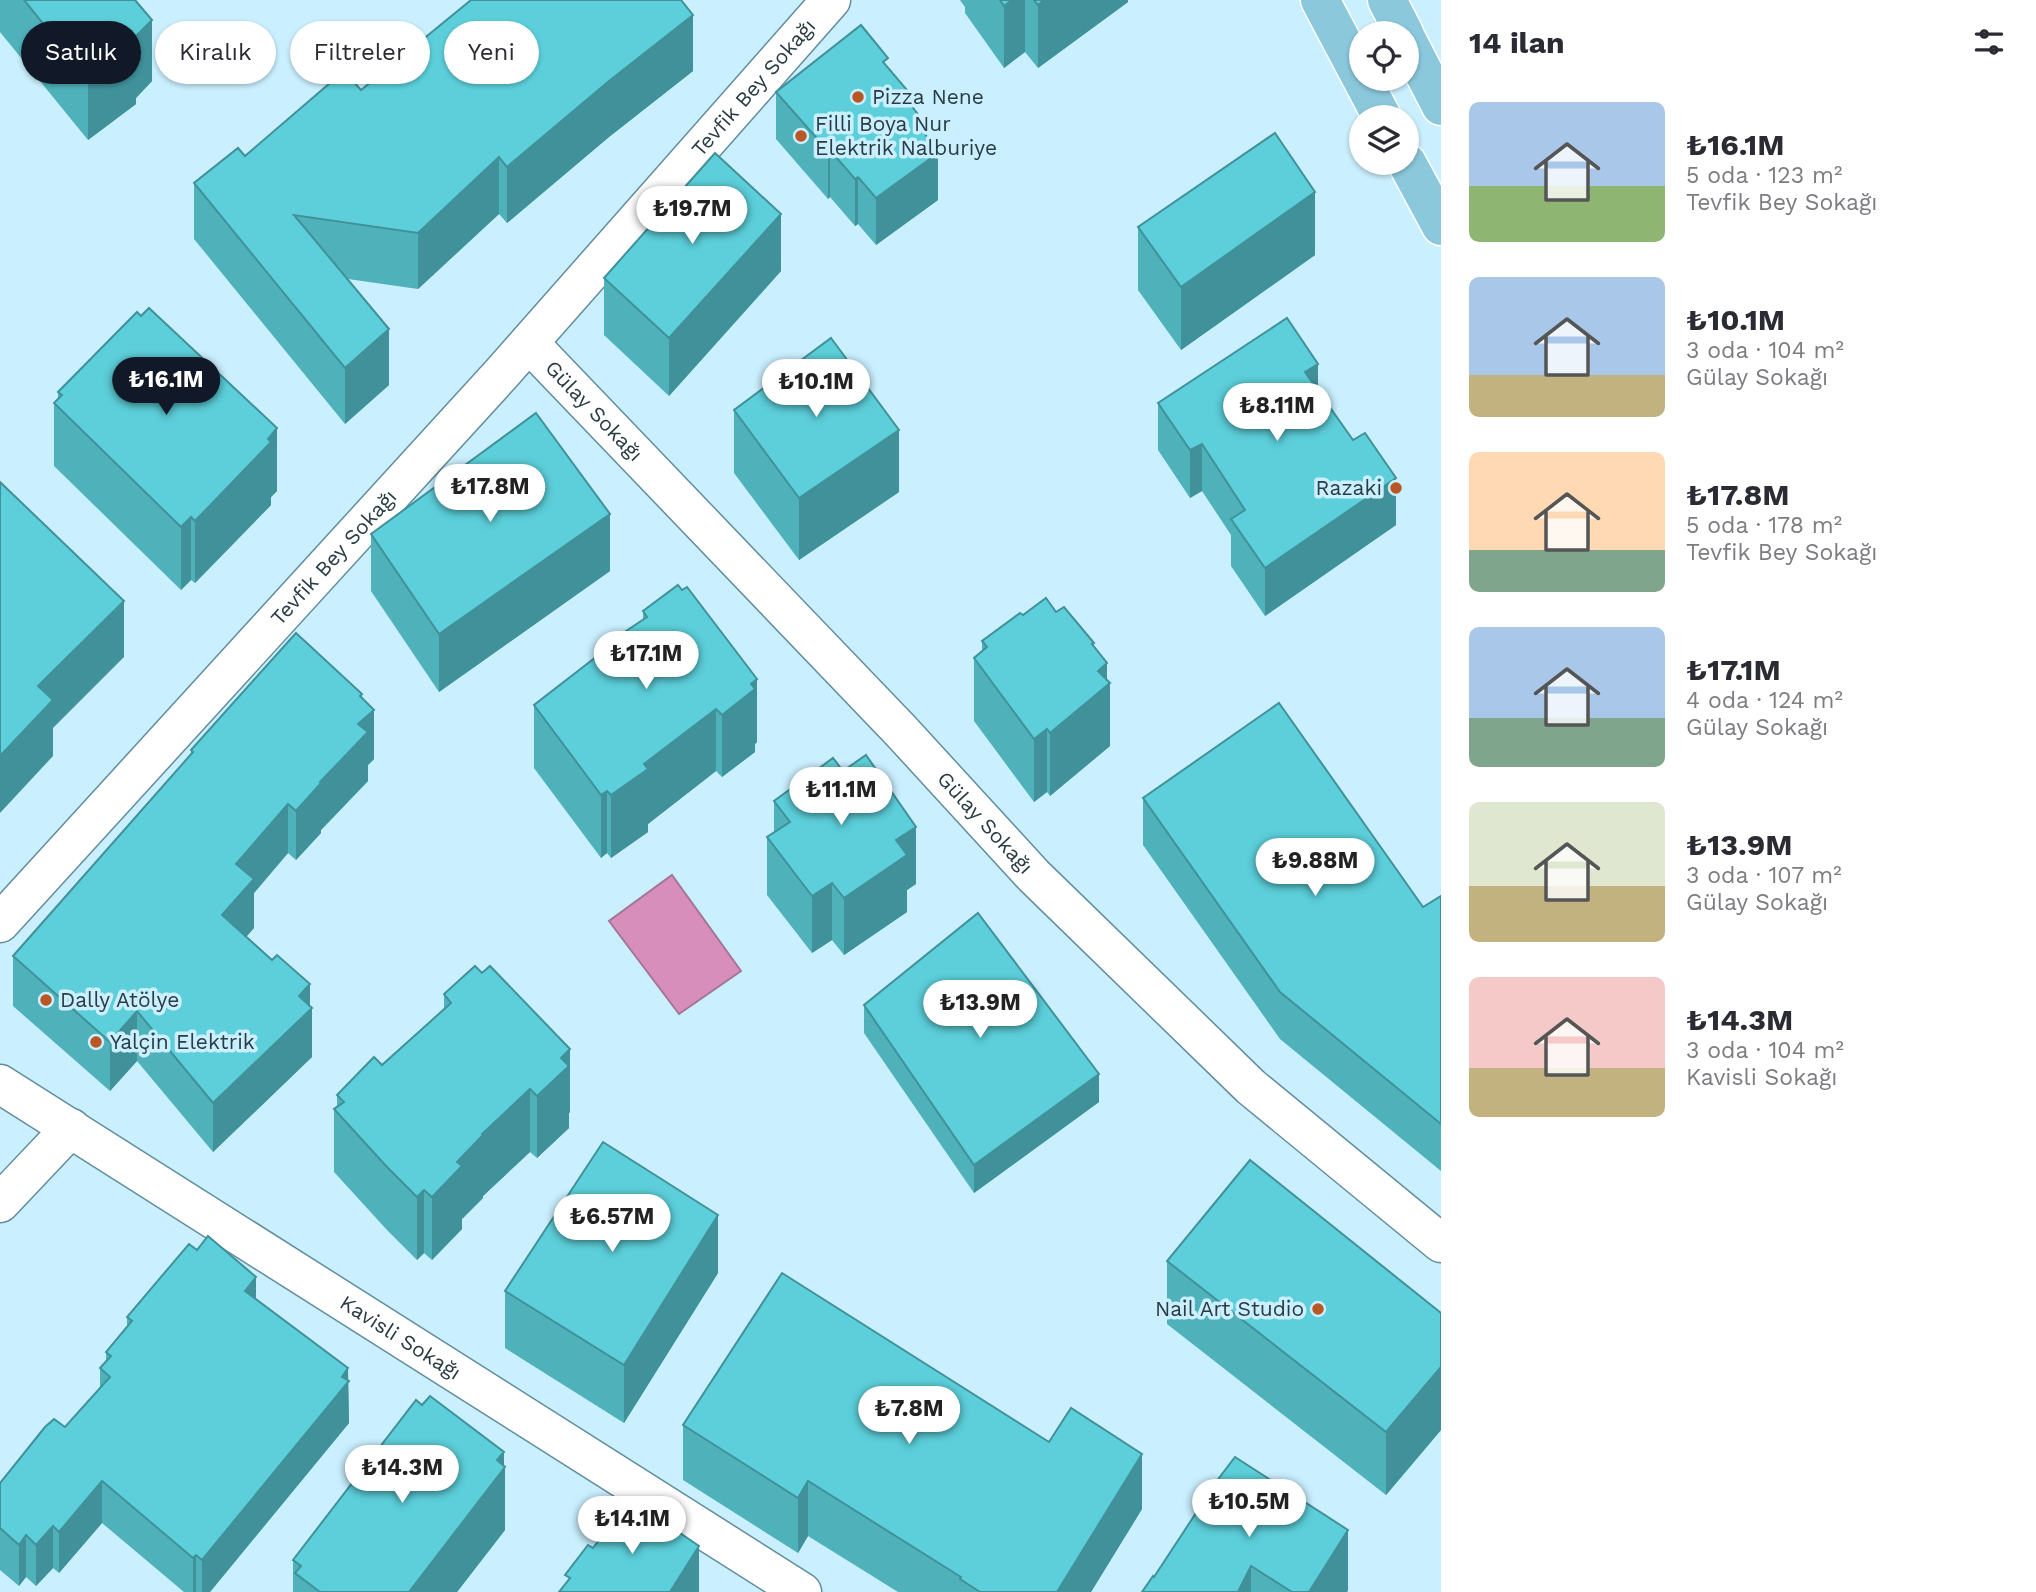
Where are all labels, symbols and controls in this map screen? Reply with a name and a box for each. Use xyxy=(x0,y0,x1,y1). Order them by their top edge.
street label: Tevfik Bey Sokağı xyxy=(686,14,820,161)
chip: Satılık xyxy=(21,21,141,84)
chip: Kiralık xyxy=(155,21,276,84)
chip: Filtreler xyxy=(290,21,430,84)
chip: Yeni xyxy=(444,21,539,84)
map controls xyxy=(1349,21,1419,175)
button: locate xyxy=(1349,21,1419,91)
icon: filters xyxy=(1970,23,2008,61)
text: 14 ilan xyxy=(1469,25,1565,60)
place label: Pizza Nene xyxy=(872,84,984,109)
marker: Pizza Nene xyxy=(850,89,866,105)
button: layers xyxy=(1349,105,1419,175)
place label: Filli Boya Nur Elektrik Nalburiye xyxy=(815,111,997,160)
text: ₺16.1M xyxy=(1686,127,1785,162)
marker: Filli Boya Nur Elektrik Nalburiye xyxy=(793,128,809,144)
icon: home xyxy=(1525,130,1609,214)
text: 5 oda · 123 m² xyxy=(1686,162,1842,189)
pin: ₺19.7M xyxy=(635,187,749,246)
text: Tevfik Bey Sokağı xyxy=(1686,189,1877,216)
text: ₺19.7M xyxy=(652,195,732,222)
text: ₺10.1M xyxy=(1686,302,1785,337)
icon: home xyxy=(1525,305,1609,389)
text: 3 oda · 104 m² xyxy=(1686,337,1844,364)
street label: Gülay Sokağı xyxy=(540,355,648,466)
pin: ₺16.1M xyxy=(109,358,223,417)
pin: ₺10.1M xyxy=(759,360,873,419)
text: Gülay Sokağı xyxy=(1686,364,1828,391)
text: ₺16.1M xyxy=(128,366,204,393)
text: ₺10.1M xyxy=(778,368,854,395)
pin: ₺8.11M xyxy=(1220,384,1334,443)
text: ₺8.11M xyxy=(1239,392,1315,419)
pin: ₺17.8M xyxy=(433,464,547,524)
text: ₺17.8M xyxy=(450,473,530,500)
place label: Razaki xyxy=(1316,475,1382,500)
text: ₺17.8M xyxy=(1686,477,1790,512)
marker: Razaki xyxy=(1388,480,1404,496)
icon: home xyxy=(1525,480,1609,564)
street label: Tevfik Bey Sokağı xyxy=(265,484,402,630)
text: 5 oda · 178 m² xyxy=(1686,512,1842,539)
text: Tevfik Bey Sokağı xyxy=(1686,539,1877,566)
pin: ₺17.1M xyxy=(589,632,703,691)
text: ₺17.1M xyxy=(610,640,682,667)
text: ₺17.1M xyxy=(1686,652,1781,687)
icon: home xyxy=(1525,655,1609,739)
text: 4 oda · 124 m² xyxy=(1686,687,1843,714)
text: Gülay Sokağı xyxy=(1686,714,1828,741)
street label: Gülay Sokağı xyxy=(932,766,1039,879)
pin: ₺11.1M xyxy=(784,768,898,827)
text: ₺11.1M xyxy=(805,776,877,803)
text: ₺13.9M xyxy=(1686,827,1792,862)
icon: home xyxy=(1525,830,1609,914)
pin: ₺9.88M xyxy=(1258,838,1372,898)
text: ₺9.88M xyxy=(1272,847,1358,874)
text: 3 oda · 107 m² xyxy=(1686,862,1842,889)
text: Gülay Sokağı xyxy=(1686,889,1828,916)
pin: ₺13.9M xyxy=(923,981,1037,1040)
place label: Dally Atölye xyxy=(60,987,179,1012)
text: ₺13.9M xyxy=(939,989,1021,1016)
marker: Dally Atölye xyxy=(38,992,54,1008)
text: ₺14.3M xyxy=(1686,1002,1793,1037)
icon: home xyxy=(1525,1005,1609,1089)
place label: Yalçin Elektrik xyxy=(110,1029,255,1054)
marker: Yalçin Elektrik xyxy=(88,1034,104,1050)
text: 3 oda · 104 m² xyxy=(1686,1037,1844,1064)
text: Kavisli Sokağı xyxy=(1686,1064,1837,1091)
pin: ₺6.57M xyxy=(555,1194,669,1254)
text: ₺6.57M xyxy=(570,1203,654,1230)
street label: Kavisli Sokağı xyxy=(336,1290,466,1385)
place label: Nail Art Studio xyxy=(1155,1296,1304,1321)
marker: Nail Art Studio xyxy=(1310,1301,1326,1317)
pin: ₺7.8M xyxy=(860,1386,958,1446)
text: ₺7.8M xyxy=(874,1395,944,1422)
pin: ₺14.3M xyxy=(345,1446,459,1505)
text: ₺14.3M xyxy=(361,1454,443,1481)
pin: ₺10.5M xyxy=(1192,1480,1306,1539)
text: ₺10.5M xyxy=(1208,1488,1290,1515)
pin: ₺14.1M xyxy=(575,1496,689,1556)
text: ₺14.1M xyxy=(594,1505,670,1532)

